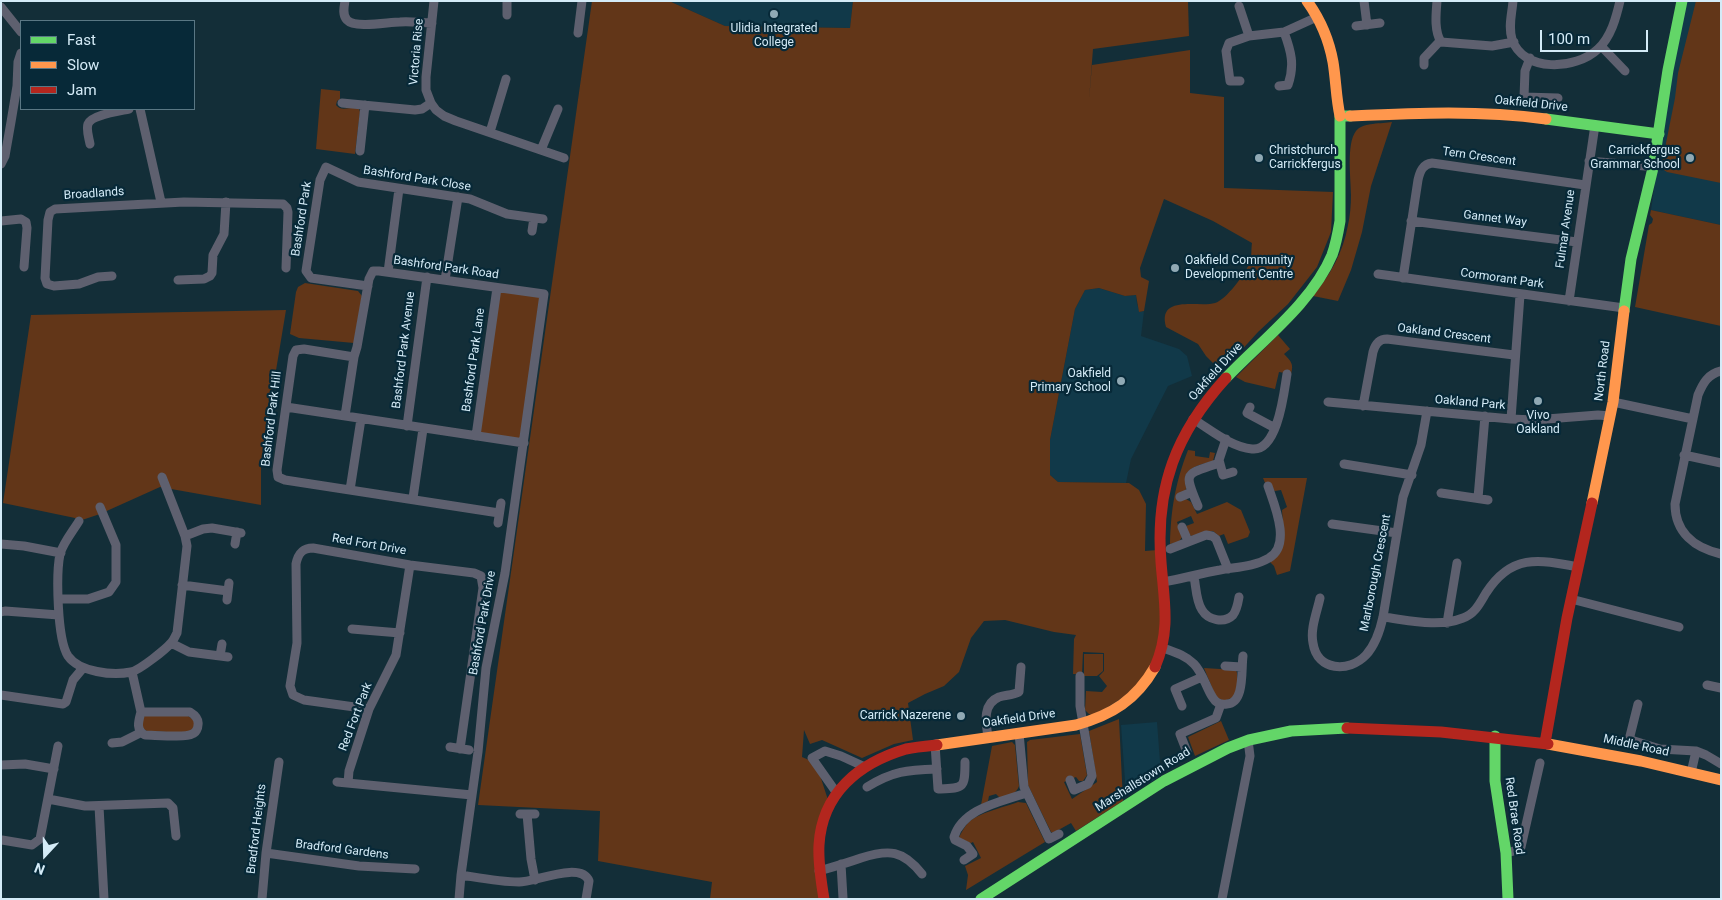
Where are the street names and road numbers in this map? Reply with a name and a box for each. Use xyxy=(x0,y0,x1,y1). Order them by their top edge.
street label: Victoria Rise xyxy=(407,18,427,86)
street label: Oakfield Drive xyxy=(1494,93,1568,115)
street label: Tern Crescent xyxy=(1441,145,1517,169)
street label: Bashford Park Close xyxy=(362,163,472,195)
street label: Bashford Park xyxy=(289,180,315,258)
street label: Broadlands xyxy=(63,185,125,203)
street label: Fulmar Avenue xyxy=(1553,189,1579,269)
street label: Gannet Way xyxy=(1462,208,1528,230)
street label: Bashford Park Road xyxy=(392,253,500,283)
street label: Cormorant Park xyxy=(1459,266,1545,292)
street label: Bashford Park Avenue xyxy=(390,291,418,409)
street label: Bashford Park Lane xyxy=(460,307,488,413)
street label: Oakland Crescent xyxy=(1396,321,1492,347)
street label: Oakfield Drive xyxy=(1186,340,1246,404)
street label: North Road xyxy=(1592,340,1614,402)
street label: Bashford Park Hill xyxy=(259,370,285,468)
street label: Oakland Park xyxy=(1434,393,1506,413)
street label: Marlborough Crescent xyxy=(1358,513,1394,633)
street label: Red Fort Drive xyxy=(331,531,407,559)
street label: Bashford Park Drive xyxy=(467,570,499,676)
street label: Red Fort Park xyxy=(336,681,376,753)
street label: Oakfield Drive xyxy=(982,707,1056,731)
street label: Middle Road xyxy=(1602,732,1670,760)
street label: Marshallstown Road xyxy=(1093,745,1193,815)
street label: Red Brae Road xyxy=(1501,776,1527,856)
street label: Bradford Heights xyxy=(244,783,270,875)
street label: Bradford Gardens xyxy=(295,837,389,863)

